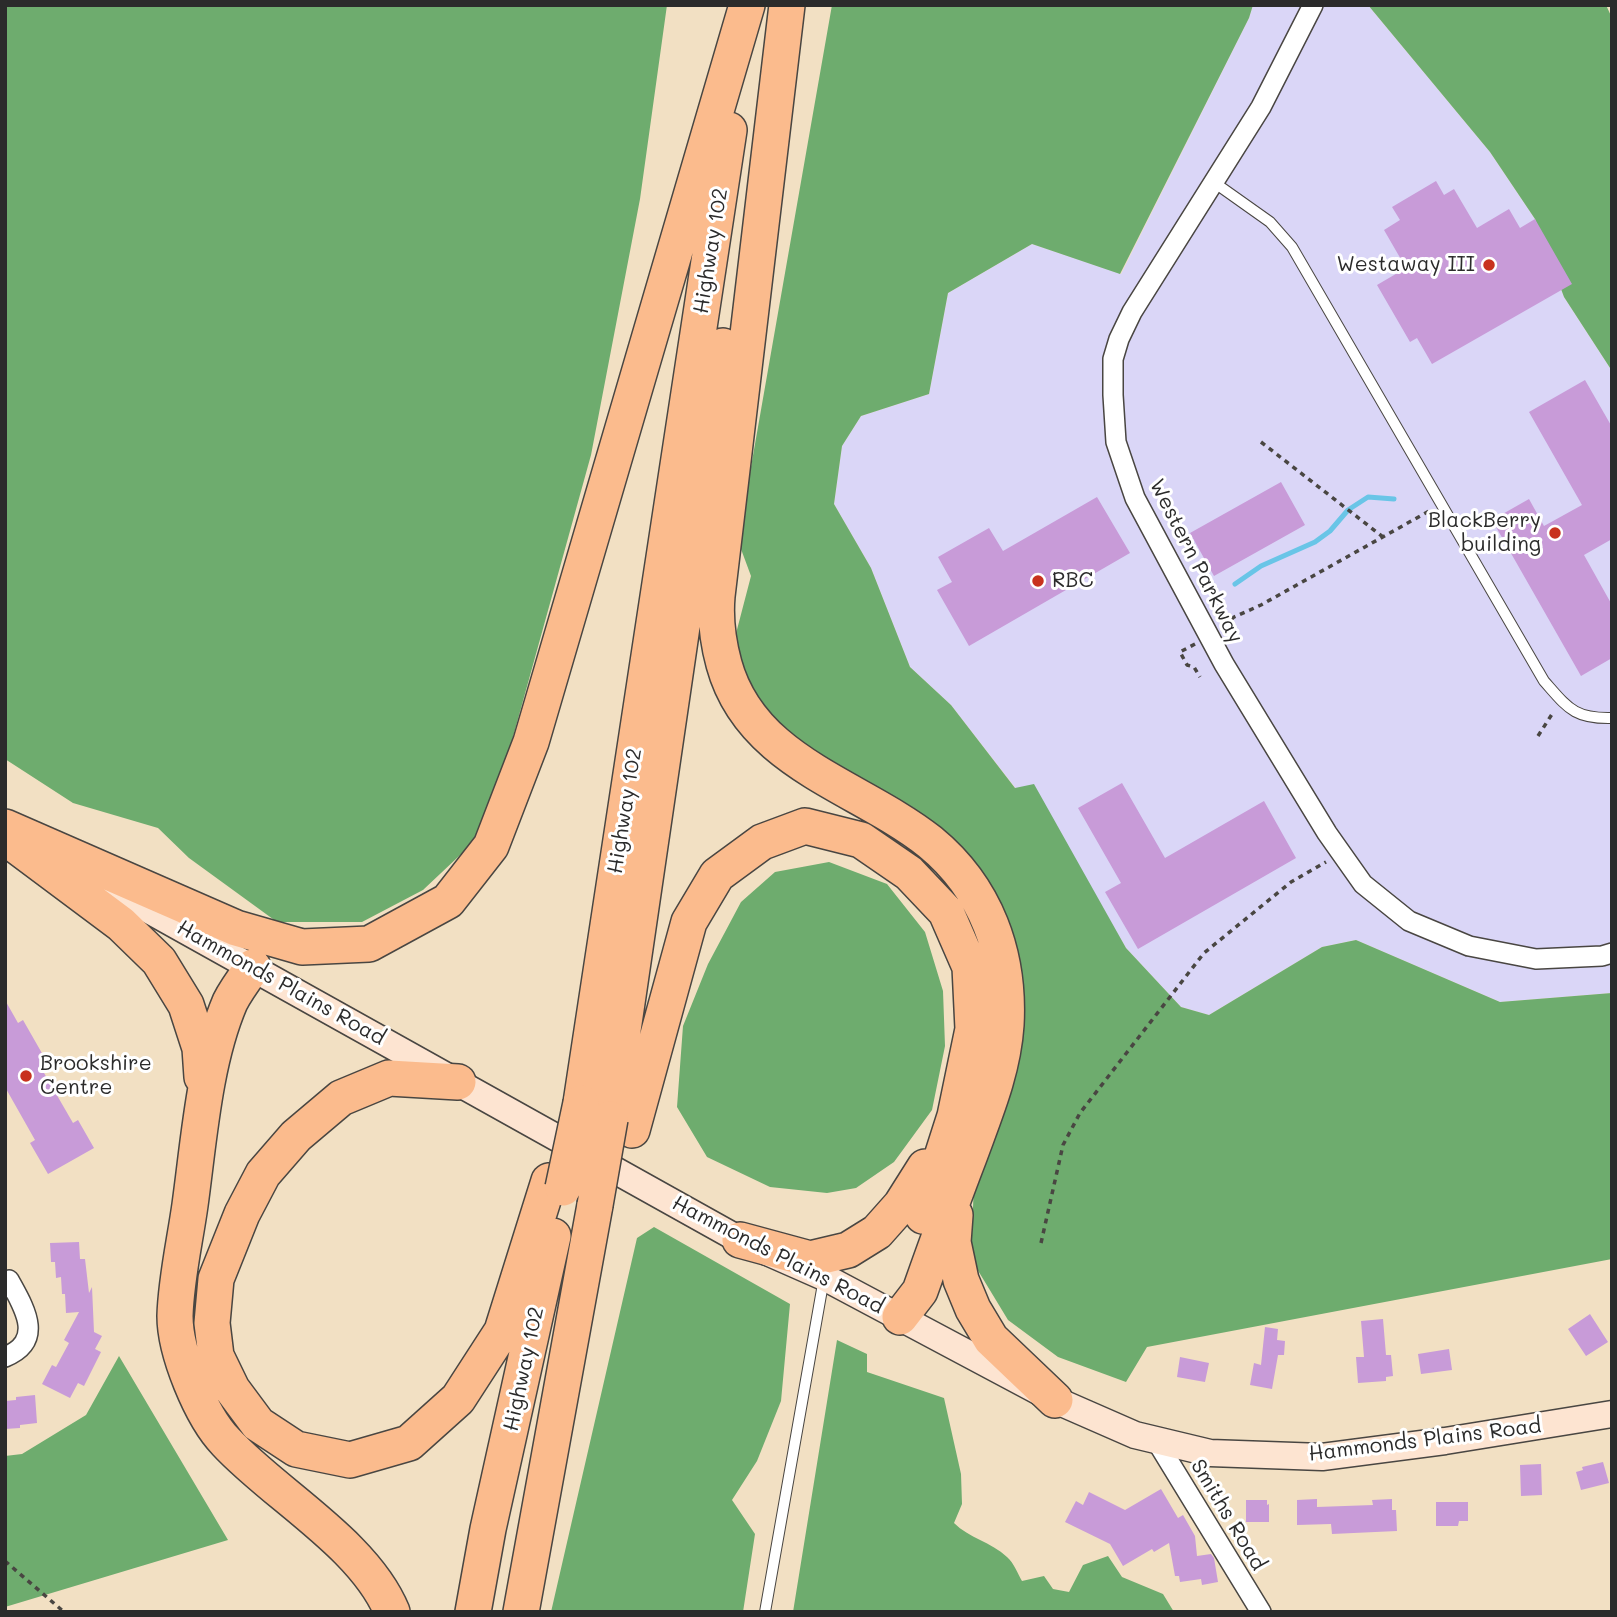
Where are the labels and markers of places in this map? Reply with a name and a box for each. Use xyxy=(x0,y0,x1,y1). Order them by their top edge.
place label: Westaway III xyxy=(1336,252,1475,278)
marker: Westaway III xyxy=(1481,257,1497,273)
place label: BlackBerry building xyxy=(1428,508,1541,558)
marker: BlackBerry building xyxy=(1547,525,1563,541)
place label: RBC xyxy=(1052,568,1093,594)
marker: RBC xyxy=(1030,573,1046,589)
place label: Brookshire Centre xyxy=(40,1051,152,1101)
marker: Brookshire Centre xyxy=(18,1068,34,1084)

